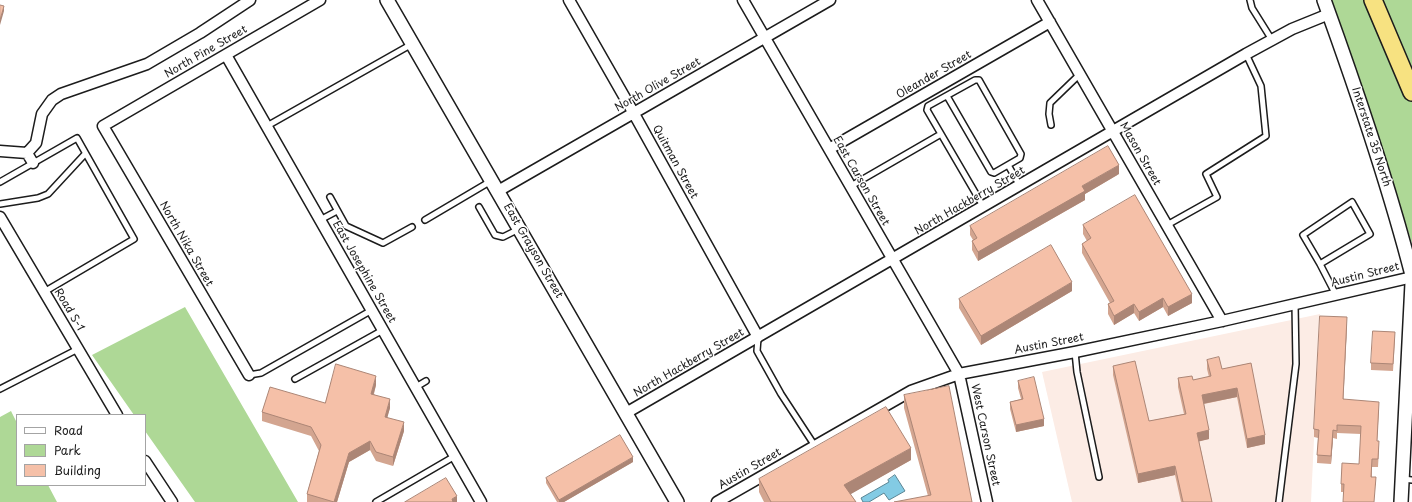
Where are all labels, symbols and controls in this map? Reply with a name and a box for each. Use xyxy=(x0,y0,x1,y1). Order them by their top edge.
street label: North Pine Street xyxy=(162,23,250,81)
street label: Oleander Street xyxy=(894,48,974,102)
street label: North Olive Street xyxy=(613,55,703,115)
street label: Interstate 35 North xyxy=(1349,86,1393,188)
street label: Mason Street xyxy=(1117,120,1163,188)
street label: Quitman Street xyxy=(649,123,701,201)
street label: East Carson Street xyxy=(830,134,892,228)
street label: North Hackberry Street xyxy=(913,164,1027,238)
street label: North Nika Street xyxy=(156,199,216,289)
street label: East Grayson Street xyxy=(500,201,566,301)
street label: East Josephine Street xyxy=(329,219,399,325)
street label: Austin Street xyxy=(1329,260,1401,290)
street label: Road S-1 xyxy=(51,286,87,334)
street label: North Hackberry Street xyxy=(632,326,746,400)
street label: Austin Street xyxy=(1013,331,1085,357)
street label: West Carson Street xyxy=(968,383,1002,487)
legend xyxy=(16,414,146,486)
text: Road xyxy=(54,421,83,439)
text: Park xyxy=(54,441,81,459)
street label: Austin Street xyxy=(716,446,784,492)
text: Building xyxy=(54,461,101,479)

